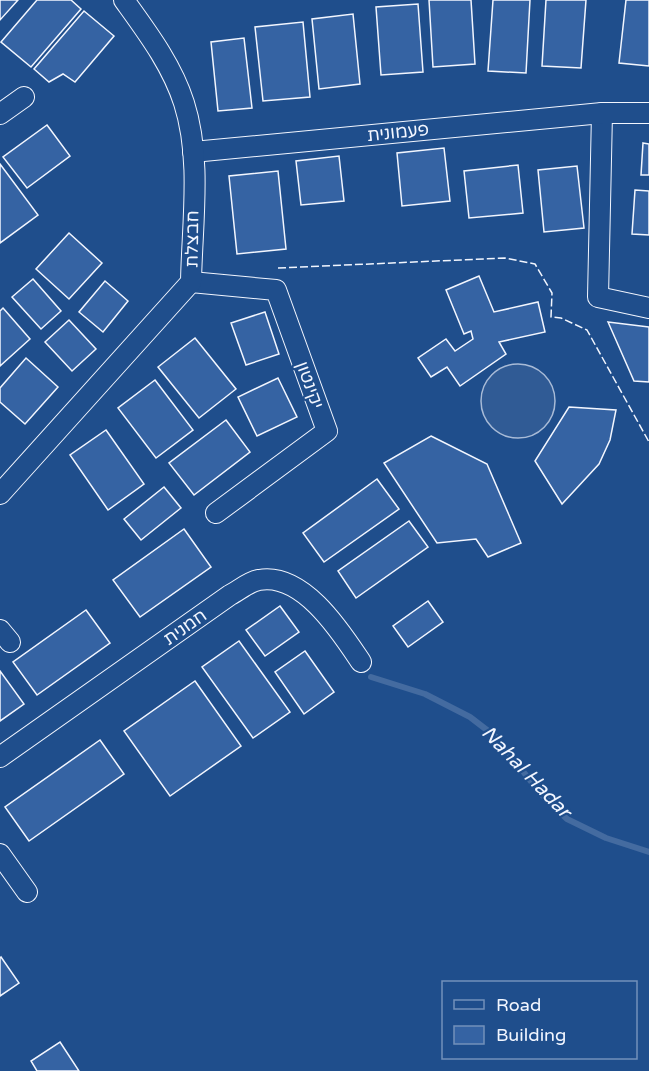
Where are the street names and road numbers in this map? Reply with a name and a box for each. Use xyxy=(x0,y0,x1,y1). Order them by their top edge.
street label: פעמונית xyxy=(366,118,430,146)
street label: חבצלת xyxy=(181,210,203,268)
street label: יקינטון xyxy=(291,358,329,412)
street label: חמנית xyxy=(159,604,211,650)

